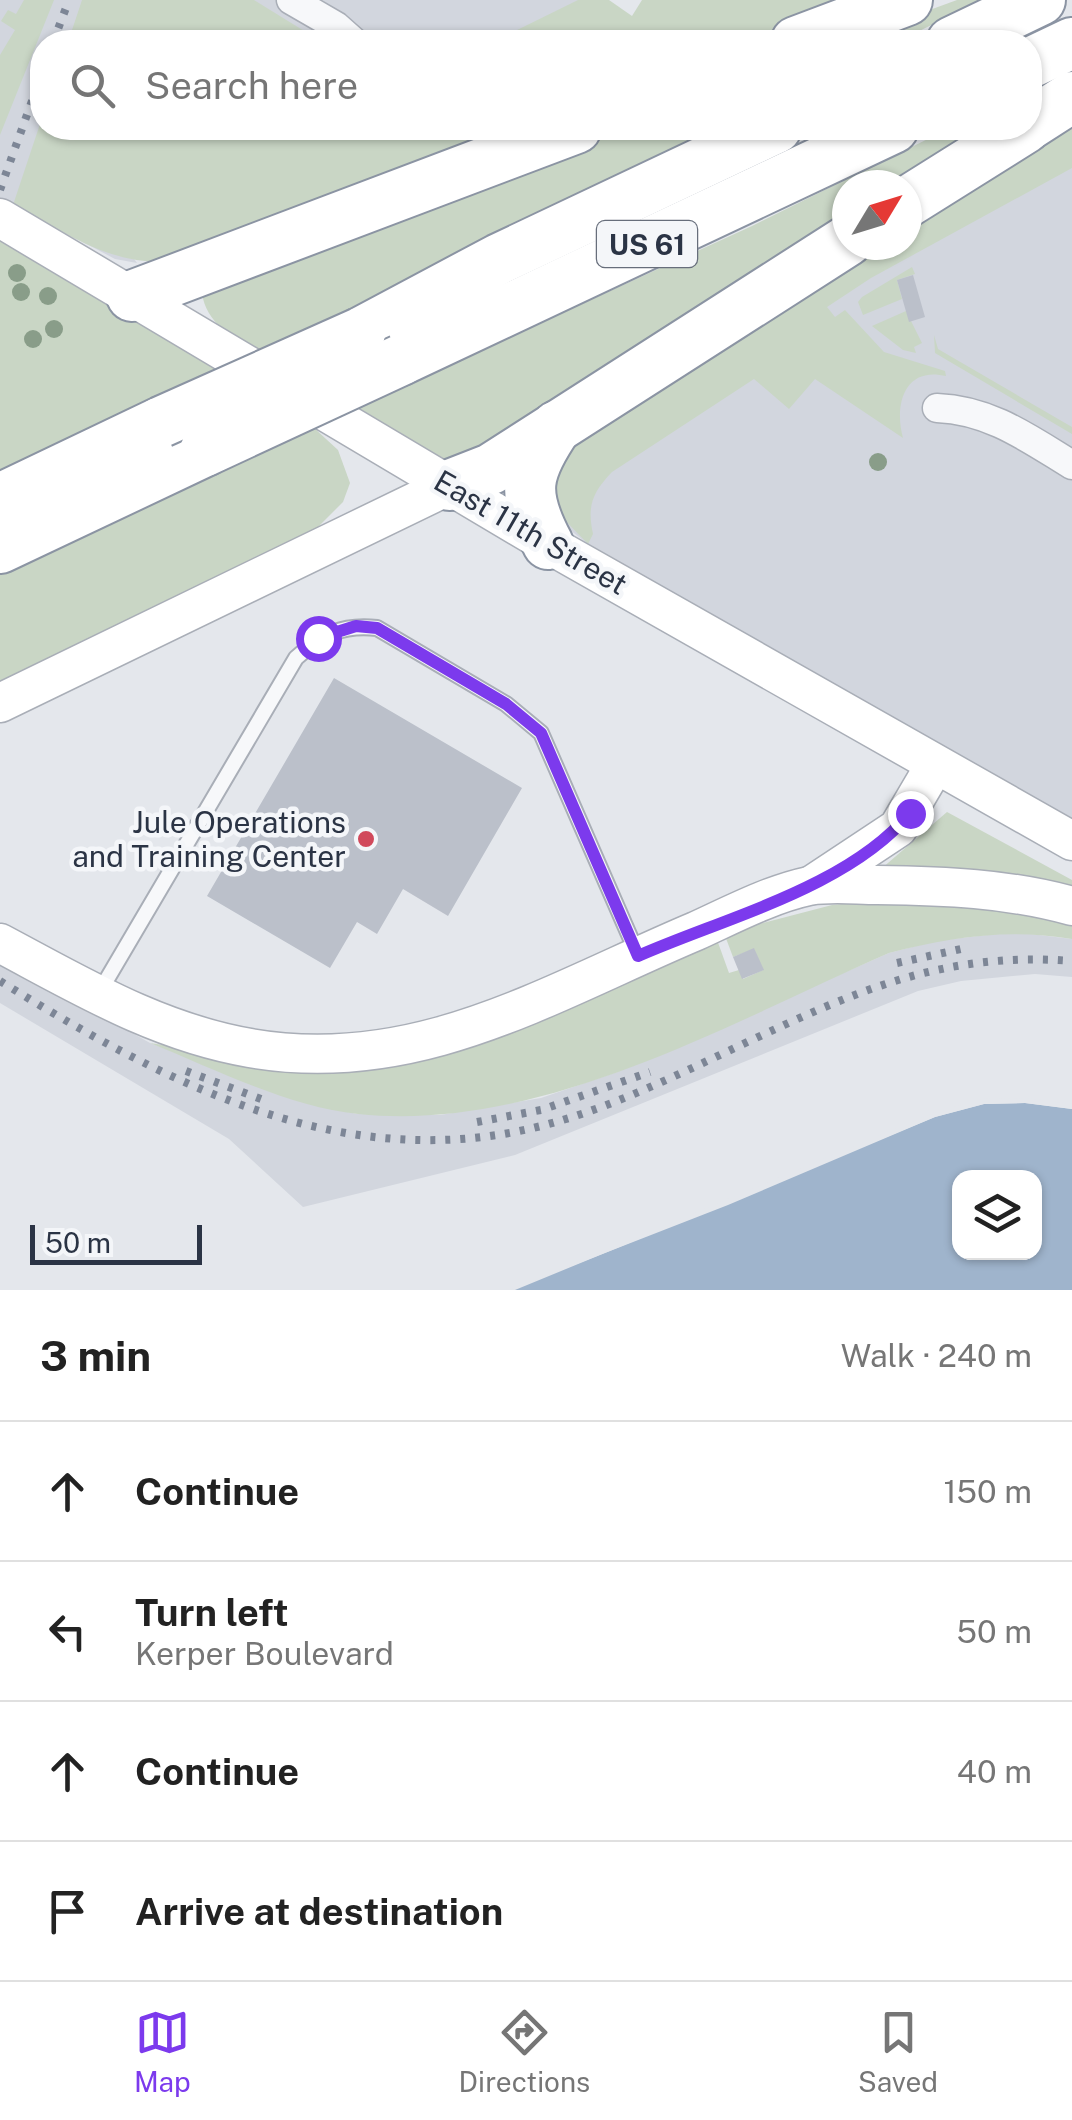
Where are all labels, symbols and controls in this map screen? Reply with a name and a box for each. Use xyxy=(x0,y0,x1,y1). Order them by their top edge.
search box xyxy=(30,30,1042,140)
icon: search xyxy=(65,58,120,113)
text: Search here xyxy=(145,63,358,108)
north arrow xyxy=(832,170,922,260)
road number: US 61 xyxy=(597,221,697,267)
street label: East 11th Street xyxy=(428,462,634,602)
route start xyxy=(296,616,342,662)
route end xyxy=(888,791,934,837)
place label: Jule Operations and Training Center xyxy=(72,804,346,874)
marker: Jule Operations and Training Center xyxy=(355,828,377,850)
map controls xyxy=(952,1170,1042,1260)
button: layers xyxy=(952,1170,1042,1260)
scale bar xyxy=(30,1220,202,1264)
text: 50 m xyxy=(45,1226,111,1259)
text: 3 min xyxy=(40,1331,151,1380)
text: Walk · 240 m xyxy=(841,1337,1032,1374)
icon: ahead xyxy=(40,1464,95,1519)
text: Continue xyxy=(135,1469,299,1514)
text: 150 m xyxy=(943,1473,1032,1510)
text: Turn left xyxy=(135,1590,289,1635)
icon: left xyxy=(40,1604,95,1659)
text: 50 m xyxy=(956,1613,1032,1650)
text: Kerper Boulevard xyxy=(135,1635,394,1672)
icon: ahead xyxy=(40,1744,95,1799)
text: Continue xyxy=(135,1749,299,1794)
text: 40 m xyxy=(957,1753,1032,1790)
icon: arrive xyxy=(40,1884,95,1939)
text: Arrive at destination xyxy=(135,1889,503,1934)
tab: Map xyxy=(134,2005,191,2098)
tab: Directions xyxy=(459,2005,590,2098)
tab: Saved xyxy=(858,2005,938,2098)

